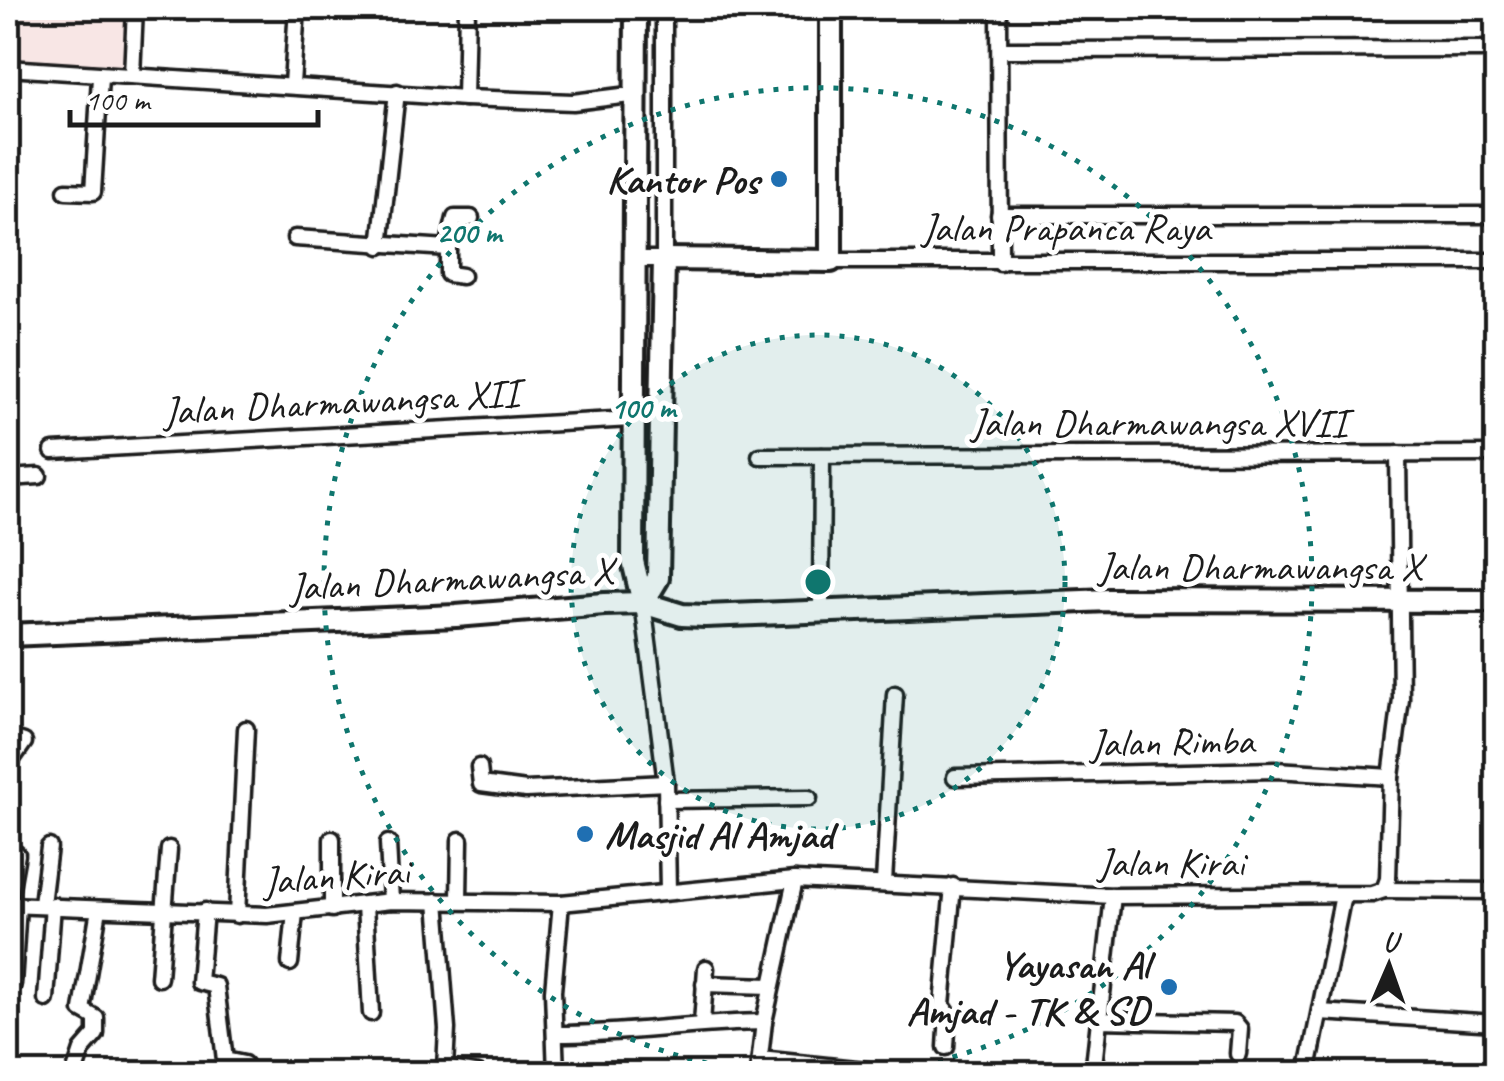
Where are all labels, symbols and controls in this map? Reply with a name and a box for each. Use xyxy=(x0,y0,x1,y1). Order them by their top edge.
scale bar xyxy=(70,65,318,127)
text: 100 m xyxy=(85,81,152,119)
place label: Kantor Pos xyxy=(606,155,763,205)
marker: Kantor Pos xyxy=(768,168,790,190)
street label: Jalan Prapanca Raya xyxy=(920,203,1213,253)
text: 200 m xyxy=(437,214,504,252)
street label: Jalan Dharmawangsa XII xyxy=(160,367,528,436)
text: 100 m xyxy=(611,389,678,427)
street label: Jalan Dharmawangsa XVII xyxy=(969,398,1355,448)
street label: Jalan Dharmawangsa X xyxy=(1096,542,1428,592)
street label: Jalan Dharmawangsa X xyxy=(286,545,620,613)
centre of rings xyxy=(800,564,836,600)
street label: Jalan Rimba xyxy=(1088,716,1257,768)
place label: Masjid Al Amjad xyxy=(605,810,840,860)
marker: Masjid Al Amjad xyxy=(574,823,596,845)
street label: Jalan Kirai xyxy=(1096,838,1249,888)
street label: Jalan Kirai xyxy=(259,846,415,906)
north arrow xyxy=(1339,916,1439,1016)
text: U xyxy=(1382,924,1403,959)
place label: Yayasan Al Amjad - TK & SD xyxy=(907,940,1157,1036)
marker: Yayasan Al Amjad - TK & SD xyxy=(1158,976,1180,998)

